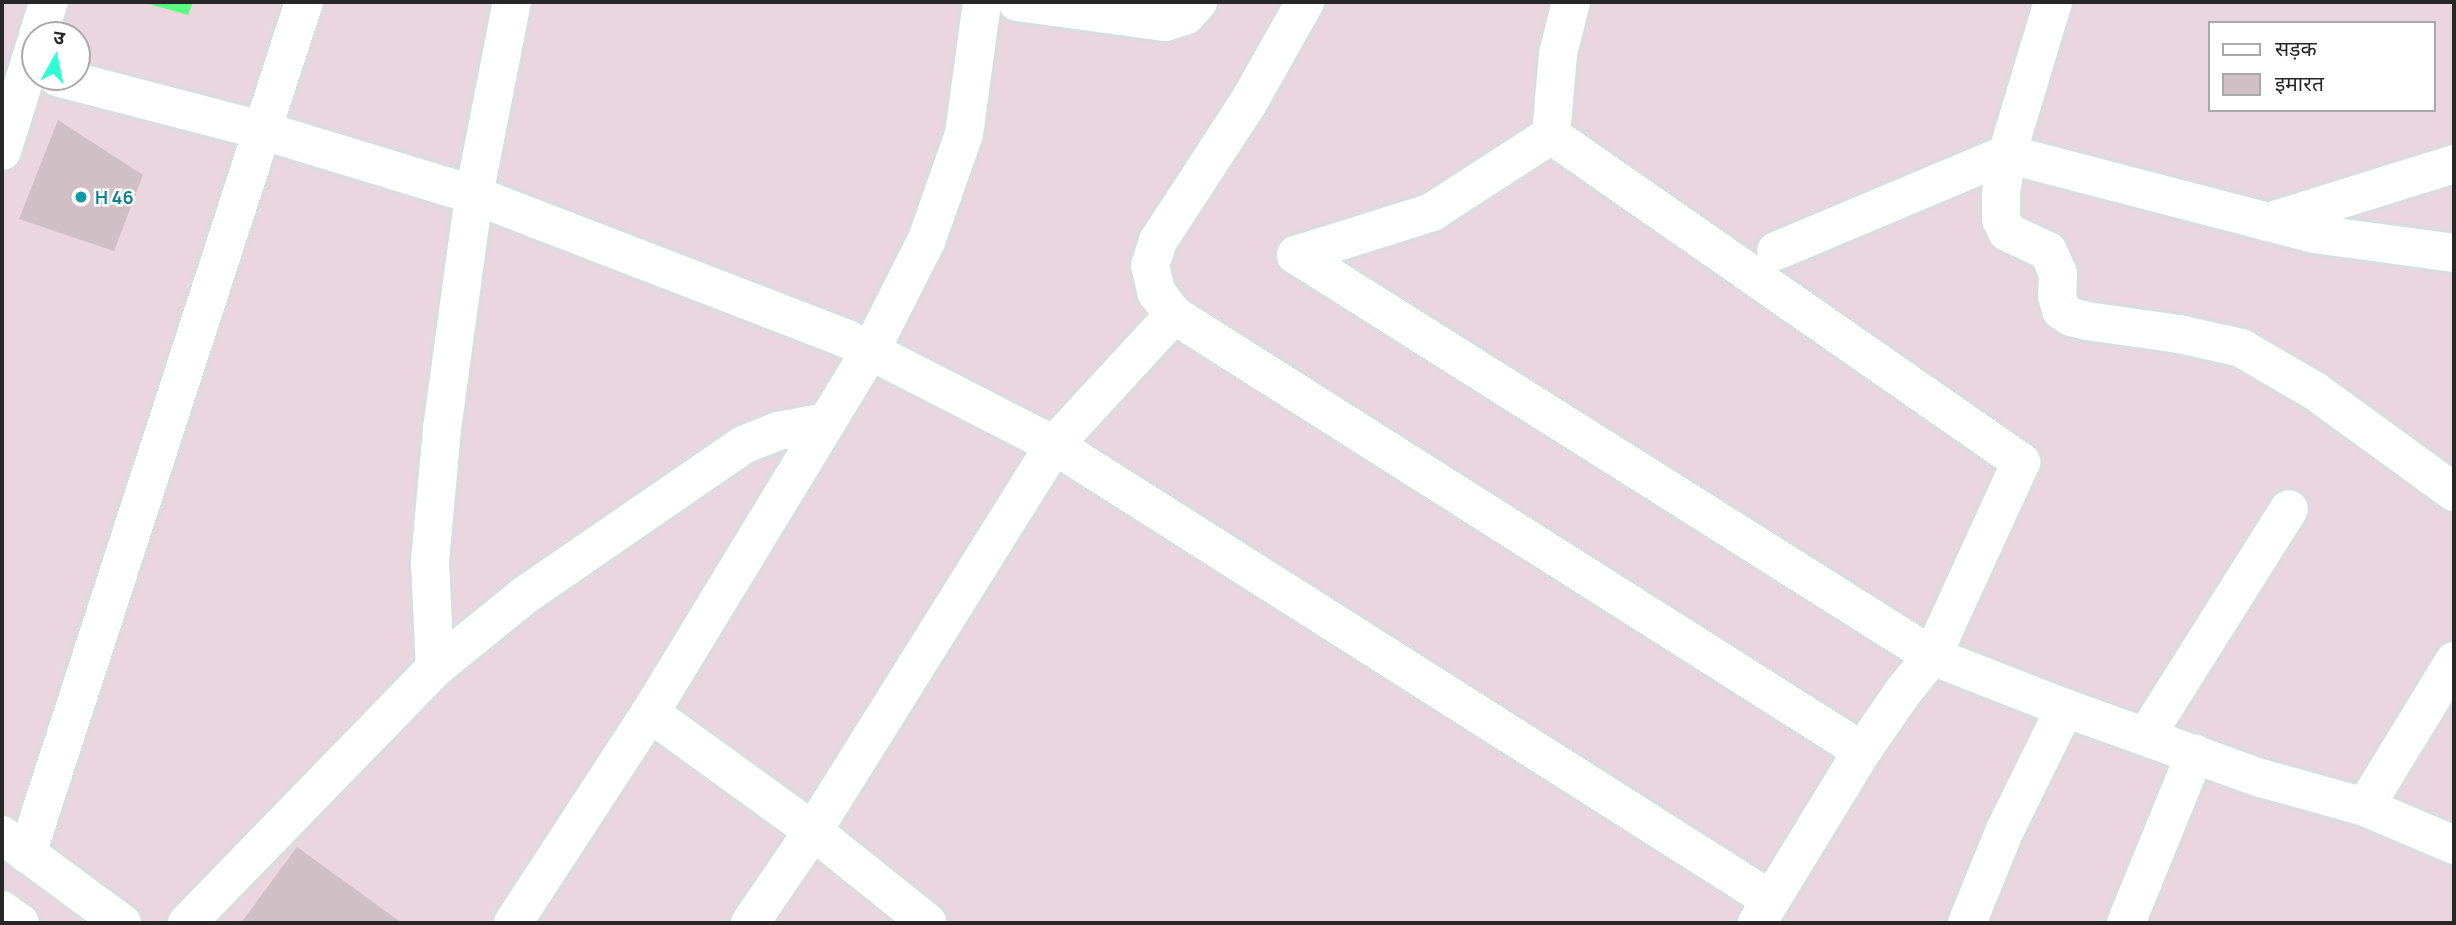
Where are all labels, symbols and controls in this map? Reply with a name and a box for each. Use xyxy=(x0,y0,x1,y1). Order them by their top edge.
north arrow xyxy=(21,21,91,91)
legend xyxy=(2208,21,2435,112)
text: उ xyxy=(51,24,66,51)
text: सड़क xyxy=(2275,34,2317,62)
text: इमारत xyxy=(2275,69,2324,97)
place label: H 46 xyxy=(95,186,134,208)
marker: H 46 xyxy=(73,189,89,205)

